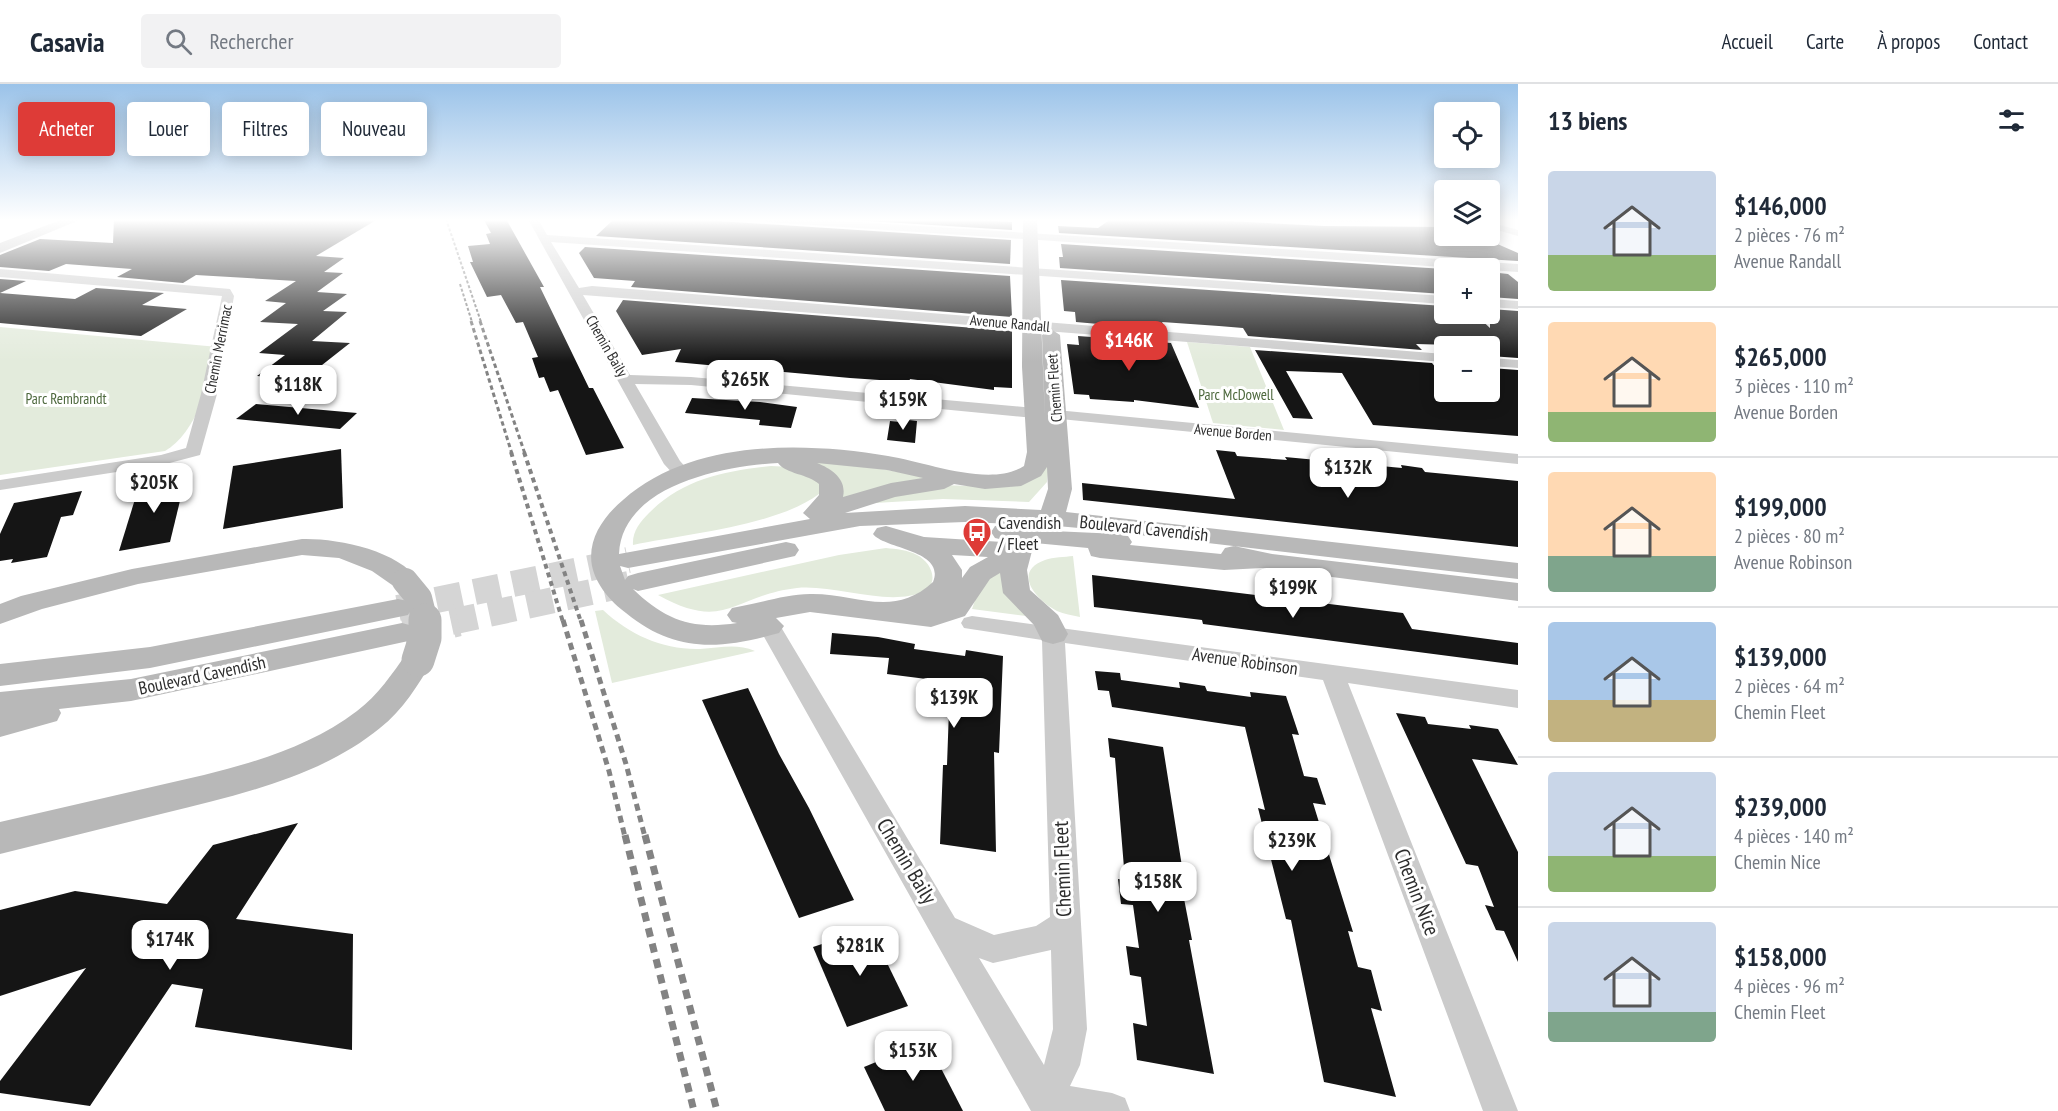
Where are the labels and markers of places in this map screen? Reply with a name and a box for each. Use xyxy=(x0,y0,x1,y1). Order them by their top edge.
pin: $146K xyxy=(1087,321,1171,372)
pin: $265K xyxy=(703,360,787,411)
pin: $118K xyxy=(256,365,340,416)
pin: $159K xyxy=(861,380,945,431)
pin: $132K xyxy=(1306,448,1390,499)
pin: $205K xyxy=(112,463,196,514)
place label: Cavendish / Fleet xyxy=(997,511,1061,555)
bus stop icon: Cavendish / Fleet xyxy=(961,516,993,558)
pin: $199K xyxy=(1251,568,1335,619)
pin: $139K xyxy=(912,678,996,729)
pin: $239K xyxy=(1250,821,1334,872)
pin: $158K xyxy=(1116,862,1200,913)
pin: $174K xyxy=(128,920,212,971)
pin: $281K xyxy=(818,926,902,977)
pin: $153K xyxy=(871,1031,955,1082)

